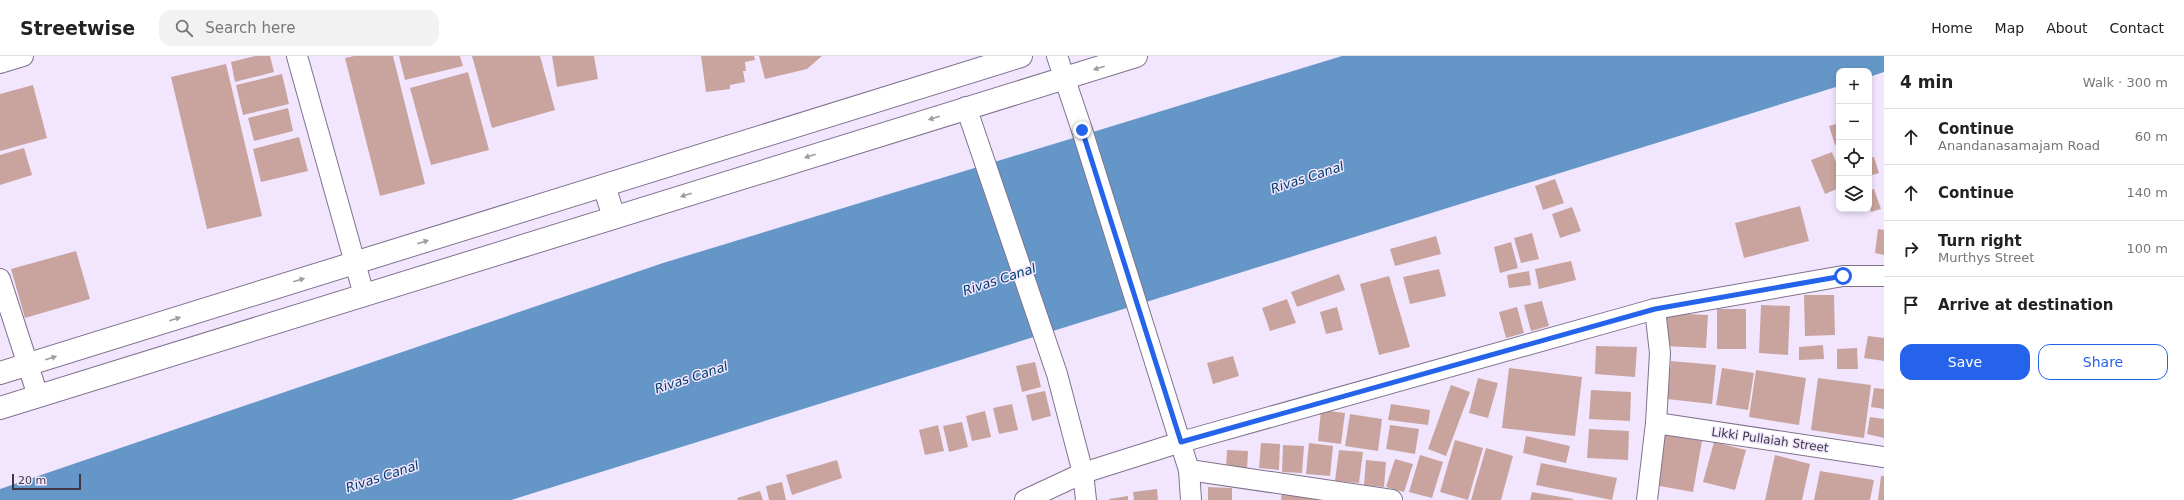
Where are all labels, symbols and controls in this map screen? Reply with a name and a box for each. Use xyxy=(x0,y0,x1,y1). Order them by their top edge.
search box xyxy=(159,10,439,46)
text: Streetwise xyxy=(20,17,135,39)
icon: search xyxy=(173,17,195,39)
text: Search here xyxy=(205,19,295,37)
text: Home xyxy=(1931,20,1973,36)
text: Map xyxy=(1995,20,2024,36)
text: About xyxy=(2046,20,2088,36)
text: Contact xyxy=(2110,20,2164,36)
one-way arrow xyxy=(1092,65,1104,71)
map controls xyxy=(1836,68,1872,212)
button: + xyxy=(1836,68,1872,104)
text: 4 min xyxy=(1900,72,1953,92)
text: Walk · 300 m xyxy=(2083,75,2168,90)
button: − xyxy=(1836,104,1872,140)
one-way arrow xyxy=(928,115,940,121)
text: Continue xyxy=(1938,120,2014,138)
route end xyxy=(1073,121,1091,139)
icon: ahead xyxy=(1900,126,1922,148)
text: 60 m xyxy=(2135,129,2168,144)
text: Anandanasamajam Road xyxy=(1938,138,2100,153)
button: locate xyxy=(1836,140,1872,176)
one-way arrow xyxy=(803,153,815,159)
water label: Rivas Canal xyxy=(1269,158,1346,196)
button: layers xyxy=(1836,176,1872,212)
icon: ahead xyxy=(1900,182,1922,204)
text: Continue xyxy=(1938,184,2014,202)
text: 140 m xyxy=(2126,185,2168,200)
one-way arrow xyxy=(679,192,691,198)
text: Turn right xyxy=(1938,232,2022,250)
icon: right xyxy=(1900,238,1922,260)
one-way arrow xyxy=(417,239,429,245)
text: 100 m xyxy=(2126,241,2168,256)
text: Murthys Street xyxy=(1938,250,2034,265)
water label: Rivas Canal xyxy=(961,260,1038,298)
route start xyxy=(1834,267,1852,285)
one-way arrow xyxy=(293,277,305,283)
icon: arrive xyxy=(1900,294,1922,316)
text: Arrive at destination xyxy=(1938,296,2113,314)
one-way arrow xyxy=(169,316,181,322)
button: Save xyxy=(1900,344,2030,380)
button: Share xyxy=(2038,344,2168,380)
one-way arrow xyxy=(45,354,57,360)
water label: Rivas Canal xyxy=(653,358,730,396)
street label: Likki Pullaiah Street xyxy=(1710,425,1830,455)
water label: Rivas Canal xyxy=(344,457,421,495)
scale bar xyxy=(12,472,81,491)
text: 20 m xyxy=(18,474,46,487)

